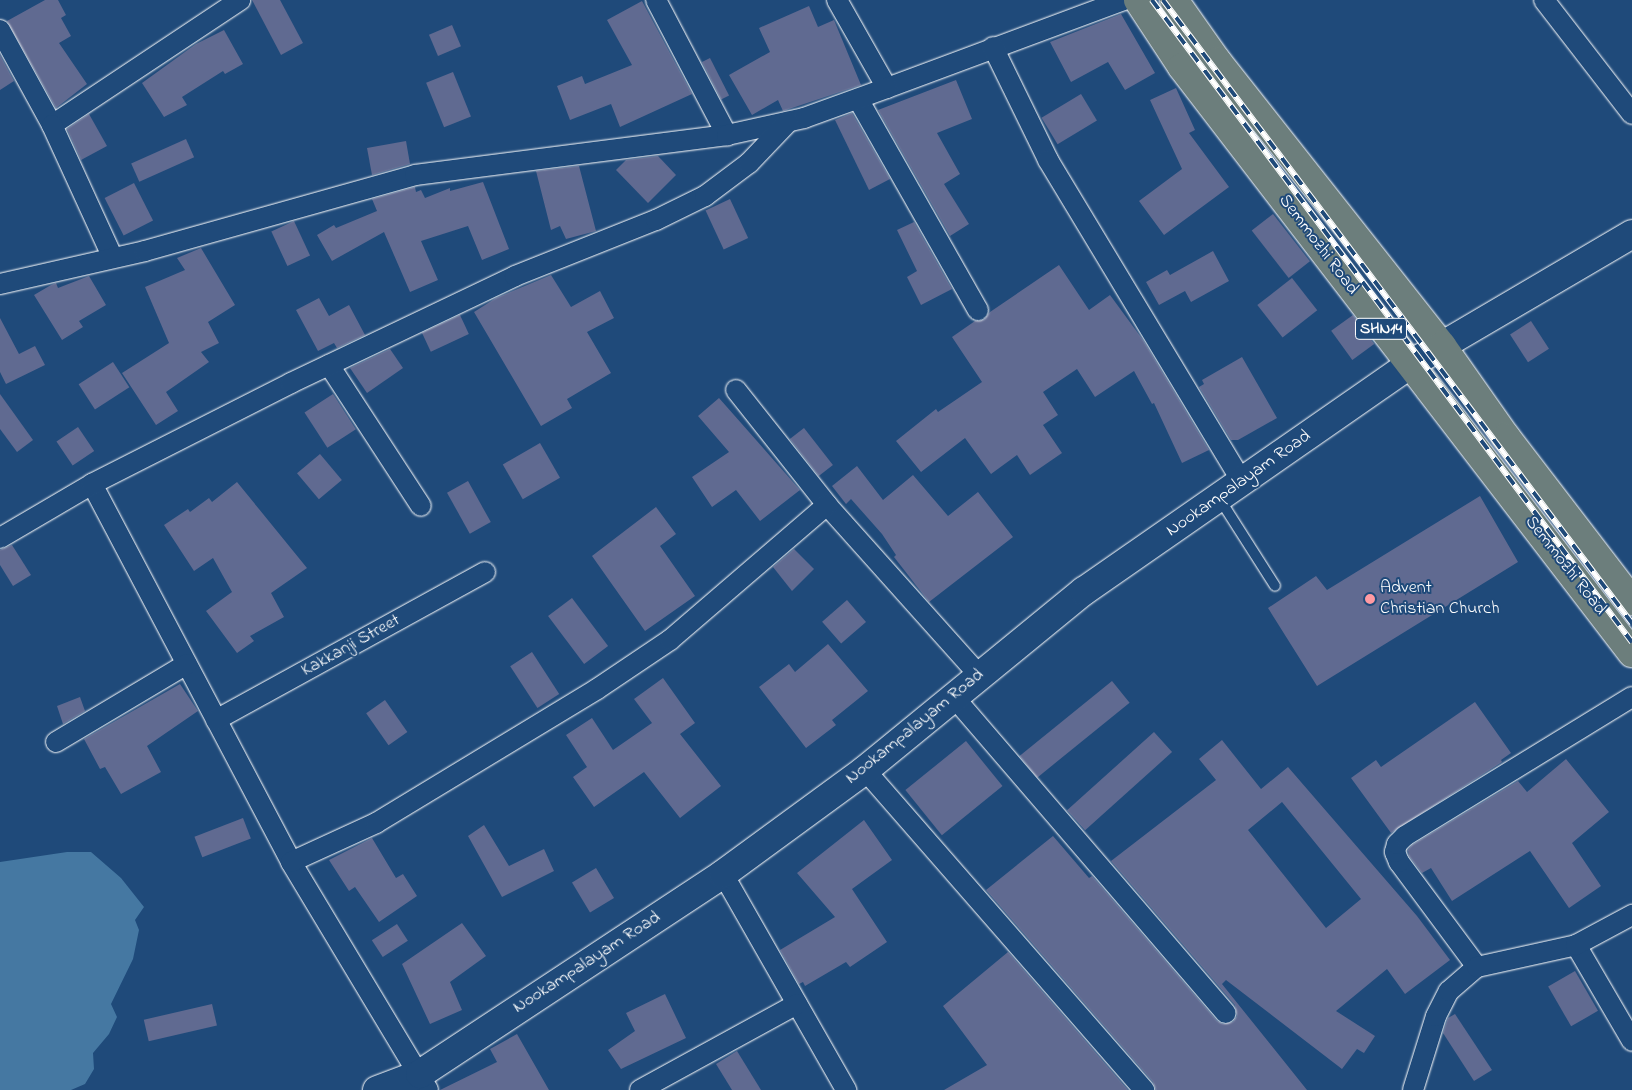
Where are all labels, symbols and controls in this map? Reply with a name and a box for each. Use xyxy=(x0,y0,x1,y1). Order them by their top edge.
street label: Semmozhi Road xyxy=(1273,191,1363,299)
road number: SHN14 xyxy=(1355,316,1407,342)
street label: Nookampalayam Road xyxy=(1163,426,1315,542)
street label: Semmozhi Road xyxy=(1520,512,1610,620)
place label: Advent Christian Church xyxy=(1380,578,1500,620)
marker: Advent Christian Church xyxy=(1364,593,1376,605)
street label: Kakkanji Street xyxy=(298,610,404,682)
street label: Nookampalayam Road xyxy=(842,665,988,789)
street label: Nookampalayam Road xyxy=(509,907,665,1019)

